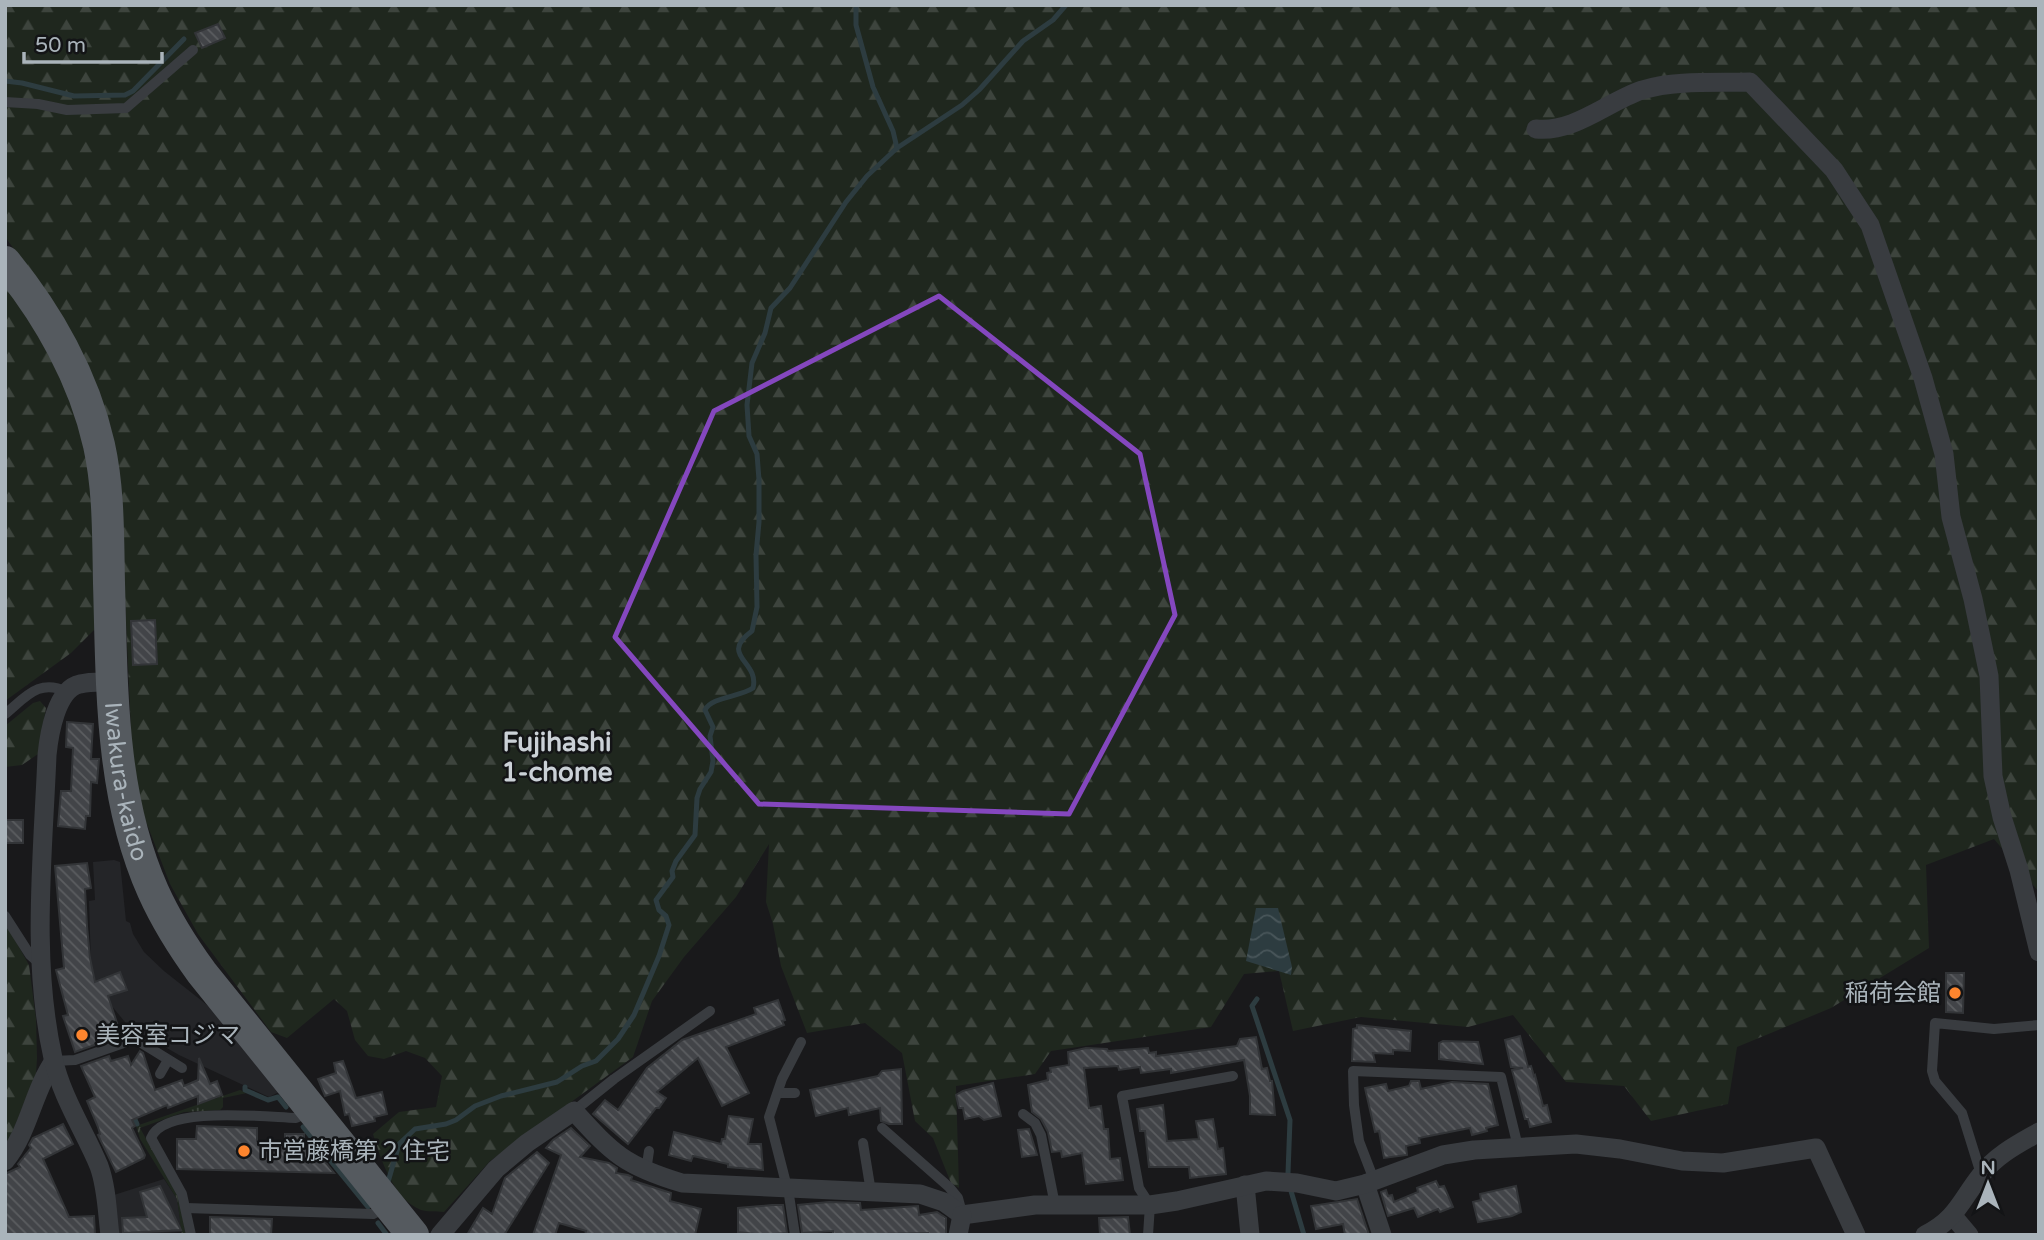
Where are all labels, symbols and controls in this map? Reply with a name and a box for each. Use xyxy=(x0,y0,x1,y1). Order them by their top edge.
scale bar xyxy=(24,21,163,65)
text: 50 m xyxy=(35,33,86,58)
street label: Iwakura-kaido xyxy=(99,701,155,865)
district label: Fujihashi 1-chome xyxy=(501,727,613,788)
place label: 稲荷会館 xyxy=(1845,979,1941,1008)
marker: 稲荷会館 xyxy=(1947,985,1963,1001)
place label: 美容室コジマ xyxy=(96,1021,240,1050)
marker: 美容室コジマ xyxy=(74,1027,90,1043)
place label: 市営藤橋第２住宅 xyxy=(258,1137,450,1166)
marker: 市営藤橋第２住宅 xyxy=(236,1143,252,1159)
north arrow xyxy=(1953,1149,2023,1219)
text: N xyxy=(1980,1157,1996,1179)

